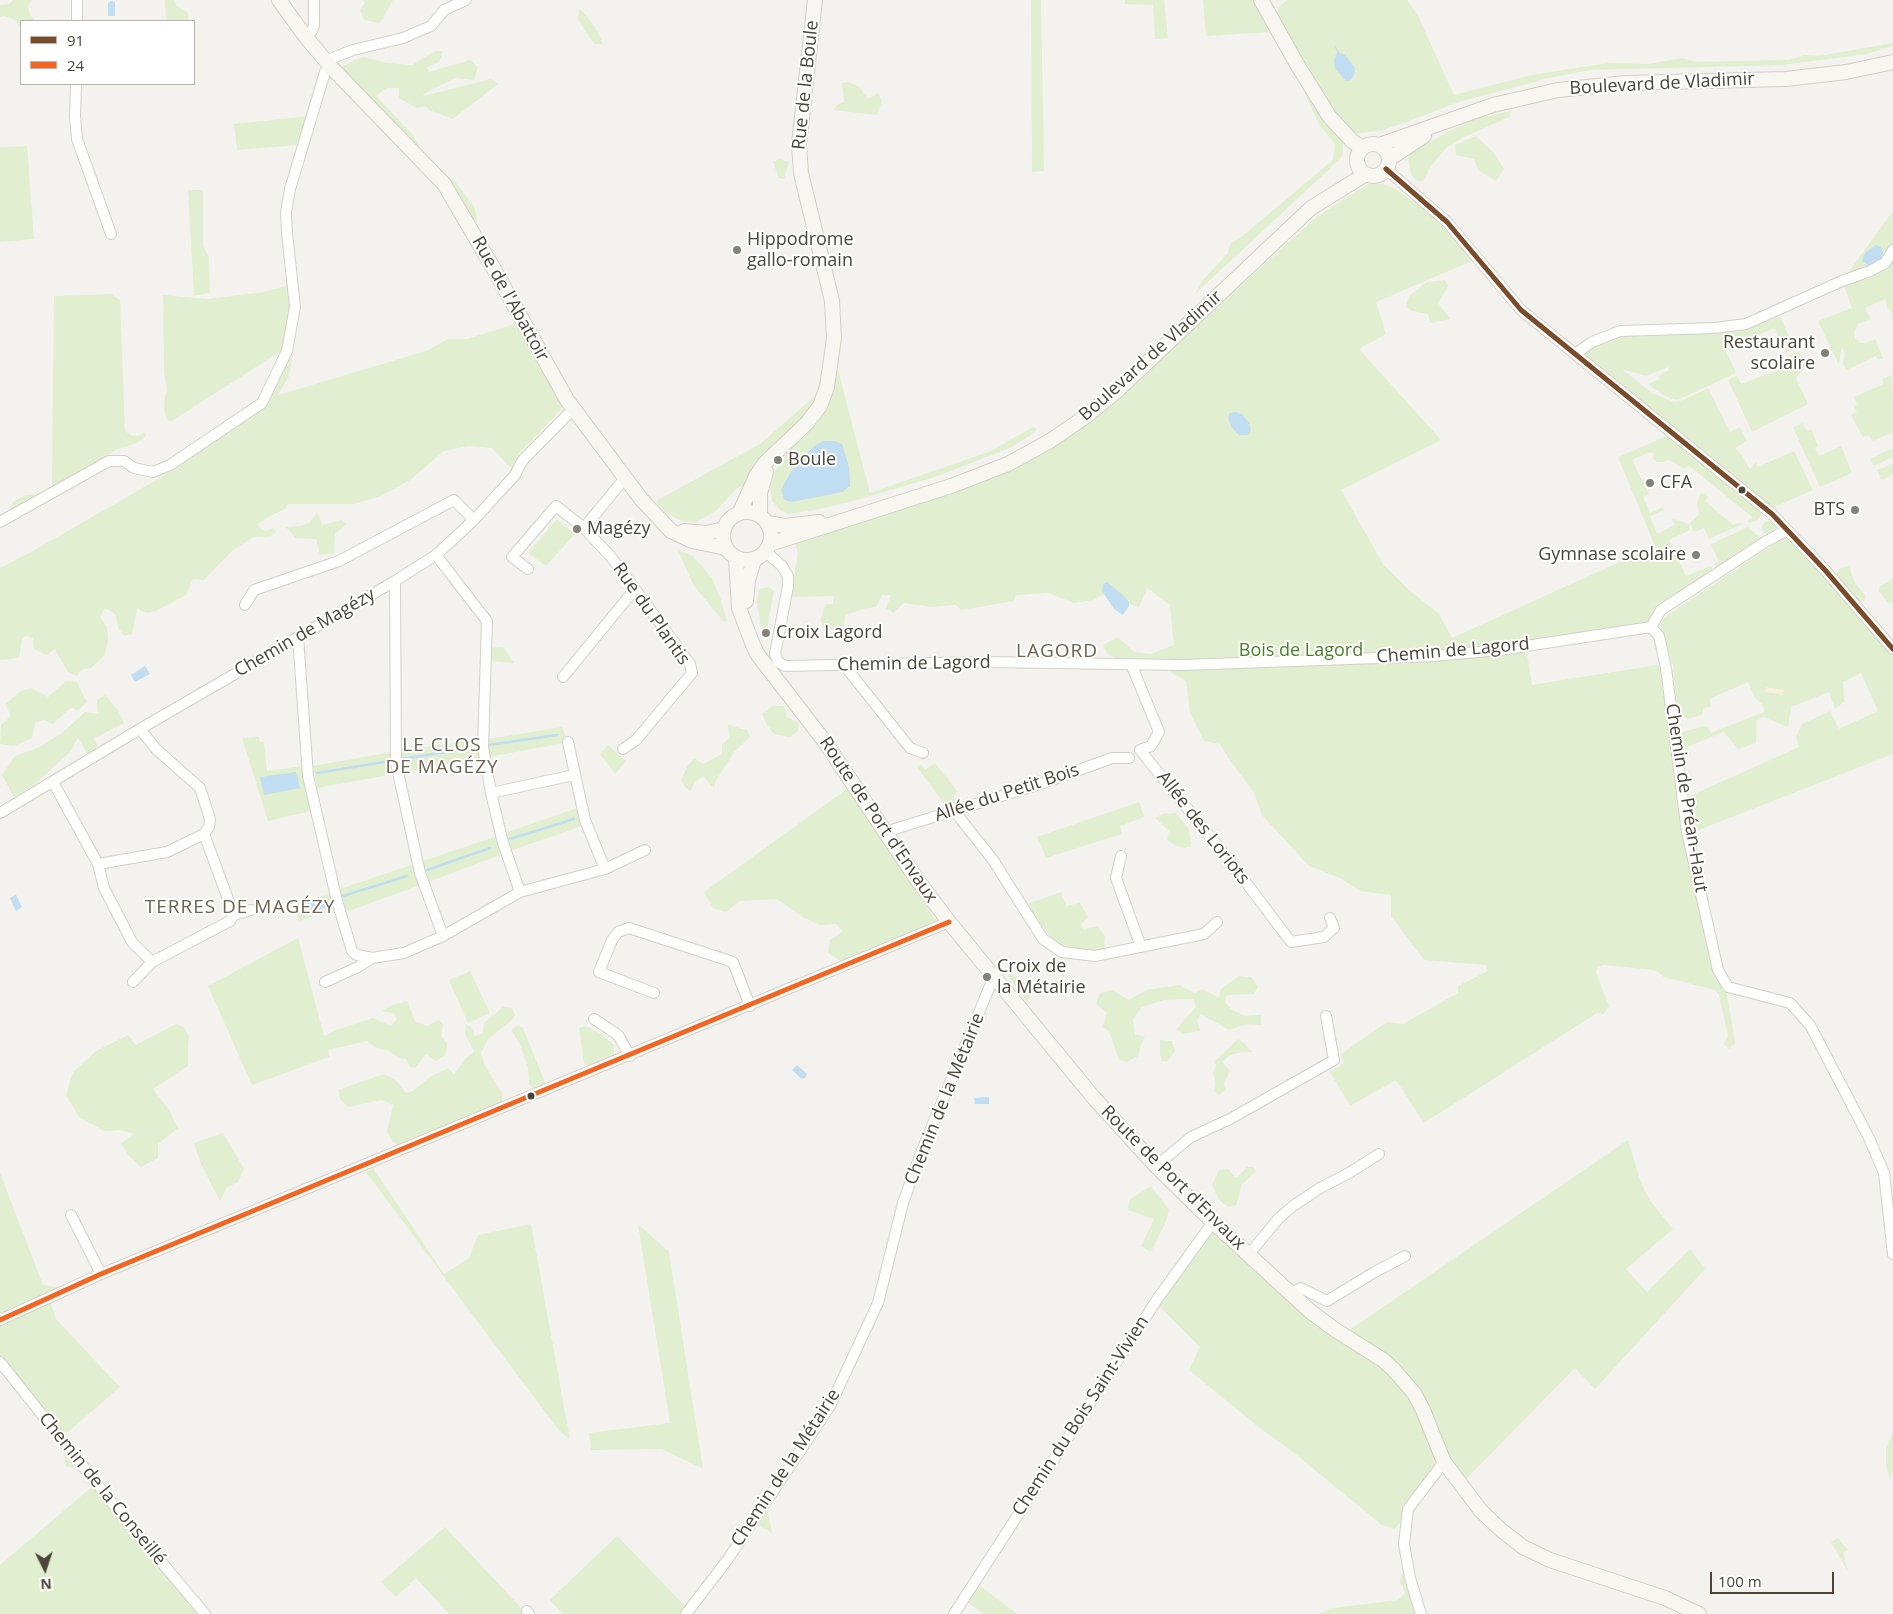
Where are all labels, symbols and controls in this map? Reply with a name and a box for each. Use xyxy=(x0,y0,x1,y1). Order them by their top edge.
street label: Rue de la Boule xyxy=(788,19,824,151)
legend xyxy=(20,20,195,85)
text: 91 xyxy=(67,30,84,50)
text: 24 xyxy=(67,55,84,75)
street label: Boulevard de Vladimir xyxy=(1569,68,1755,100)
place label: Hippodrome gallo-romain xyxy=(747,229,854,272)
street label: Rue de l'Abattoir xyxy=(467,233,553,365)
marker: Hippodrome gallo-romain xyxy=(731,244,743,256)
street label: Boulevard de Vladimir xyxy=(1075,286,1227,426)
place label: Restaurant scolaire xyxy=(1723,332,1815,374)
marker: Restaurant scolaire xyxy=(1819,347,1831,359)
place label: Boule xyxy=(788,449,836,471)
marker: Boule xyxy=(772,454,784,466)
place label: CFA xyxy=(1660,472,1692,494)
marker: CFA xyxy=(1644,477,1656,489)
unlabelled marker xyxy=(1737,485,1747,495)
place label: BTS xyxy=(1814,499,1845,521)
marker: BTS xyxy=(1849,504,1861,516)
place label: Magézy xyxy=(587,518,651,540)
marker: Magézy xyxy=(571,523,583,535)
place label: Gymnase scolaire xyxy=(1538,544,1686,566)
marker: Gymnase scolaire xyxy=(1690,549,1702,561)
street label: Rue du Plantis xyxy=(608,559,694,669)
street label: Chemin de Magézy xyxy=(231,584,379,682)
place label: Croix Lagord xyxy=(776,622,883,644)
marker: Croix Lagord xyxy=(760,627,772,639)
street label: Chemin de Lagord xyxy=(1376,634,1530,668)
park label: Bois de Lagord xyxy=(1239,640,1363,662)
district label: LAGORD xyxy=(1015,641,1099,663)
street label: Chemin de Lagord xyxy=(837,652,991,676)
street label: Chemin de Préan-Haut xyxy=(1660,702,1712,894)
street label: Route de Port d'Envaux xyxy=(814,733,942,907)
district label: LE CLOS DE MAGÉZY xyxy=(384,735,500,779)
street label: Allée du Petit Bois xyxy=(932,759,1082,827)
street label: Allée des Loriots xyxy=(1152,767,1254,889)
district label: TERRES DE MAGÉZY xyxy=(143,897,337,919)
place label: Croix de la Métairie xyxy=(997,956,1085,999)
marker: Croix de la Métairie xyxy=(981,971,993,983)
street label: Chemin de la Métairie xyxy=(901,1010,989,1188)
unlabelled marker xyxy=(526,1091,536,1101)
street label: Route de Port d'Envaux xyxy=(1096,1101,1250,1255)
street label: Chemin du Bois Saint-Vivien xyxy=(1008,1312,1154,1520)
street label: Chemin de la Métairie xyxy=(727,1385,845,1551)
street label: Chemin de la Conseillé xyxy=(34,1408,170,1570)
north arrow xyxy=(20,1544,70,1594)
scale bar xyxy=(1713,1562,1837,1594)
text: 100 m xyxy=(1718,1571,1762,1591)
text: N xyxy=(40,1575,52,1594)

